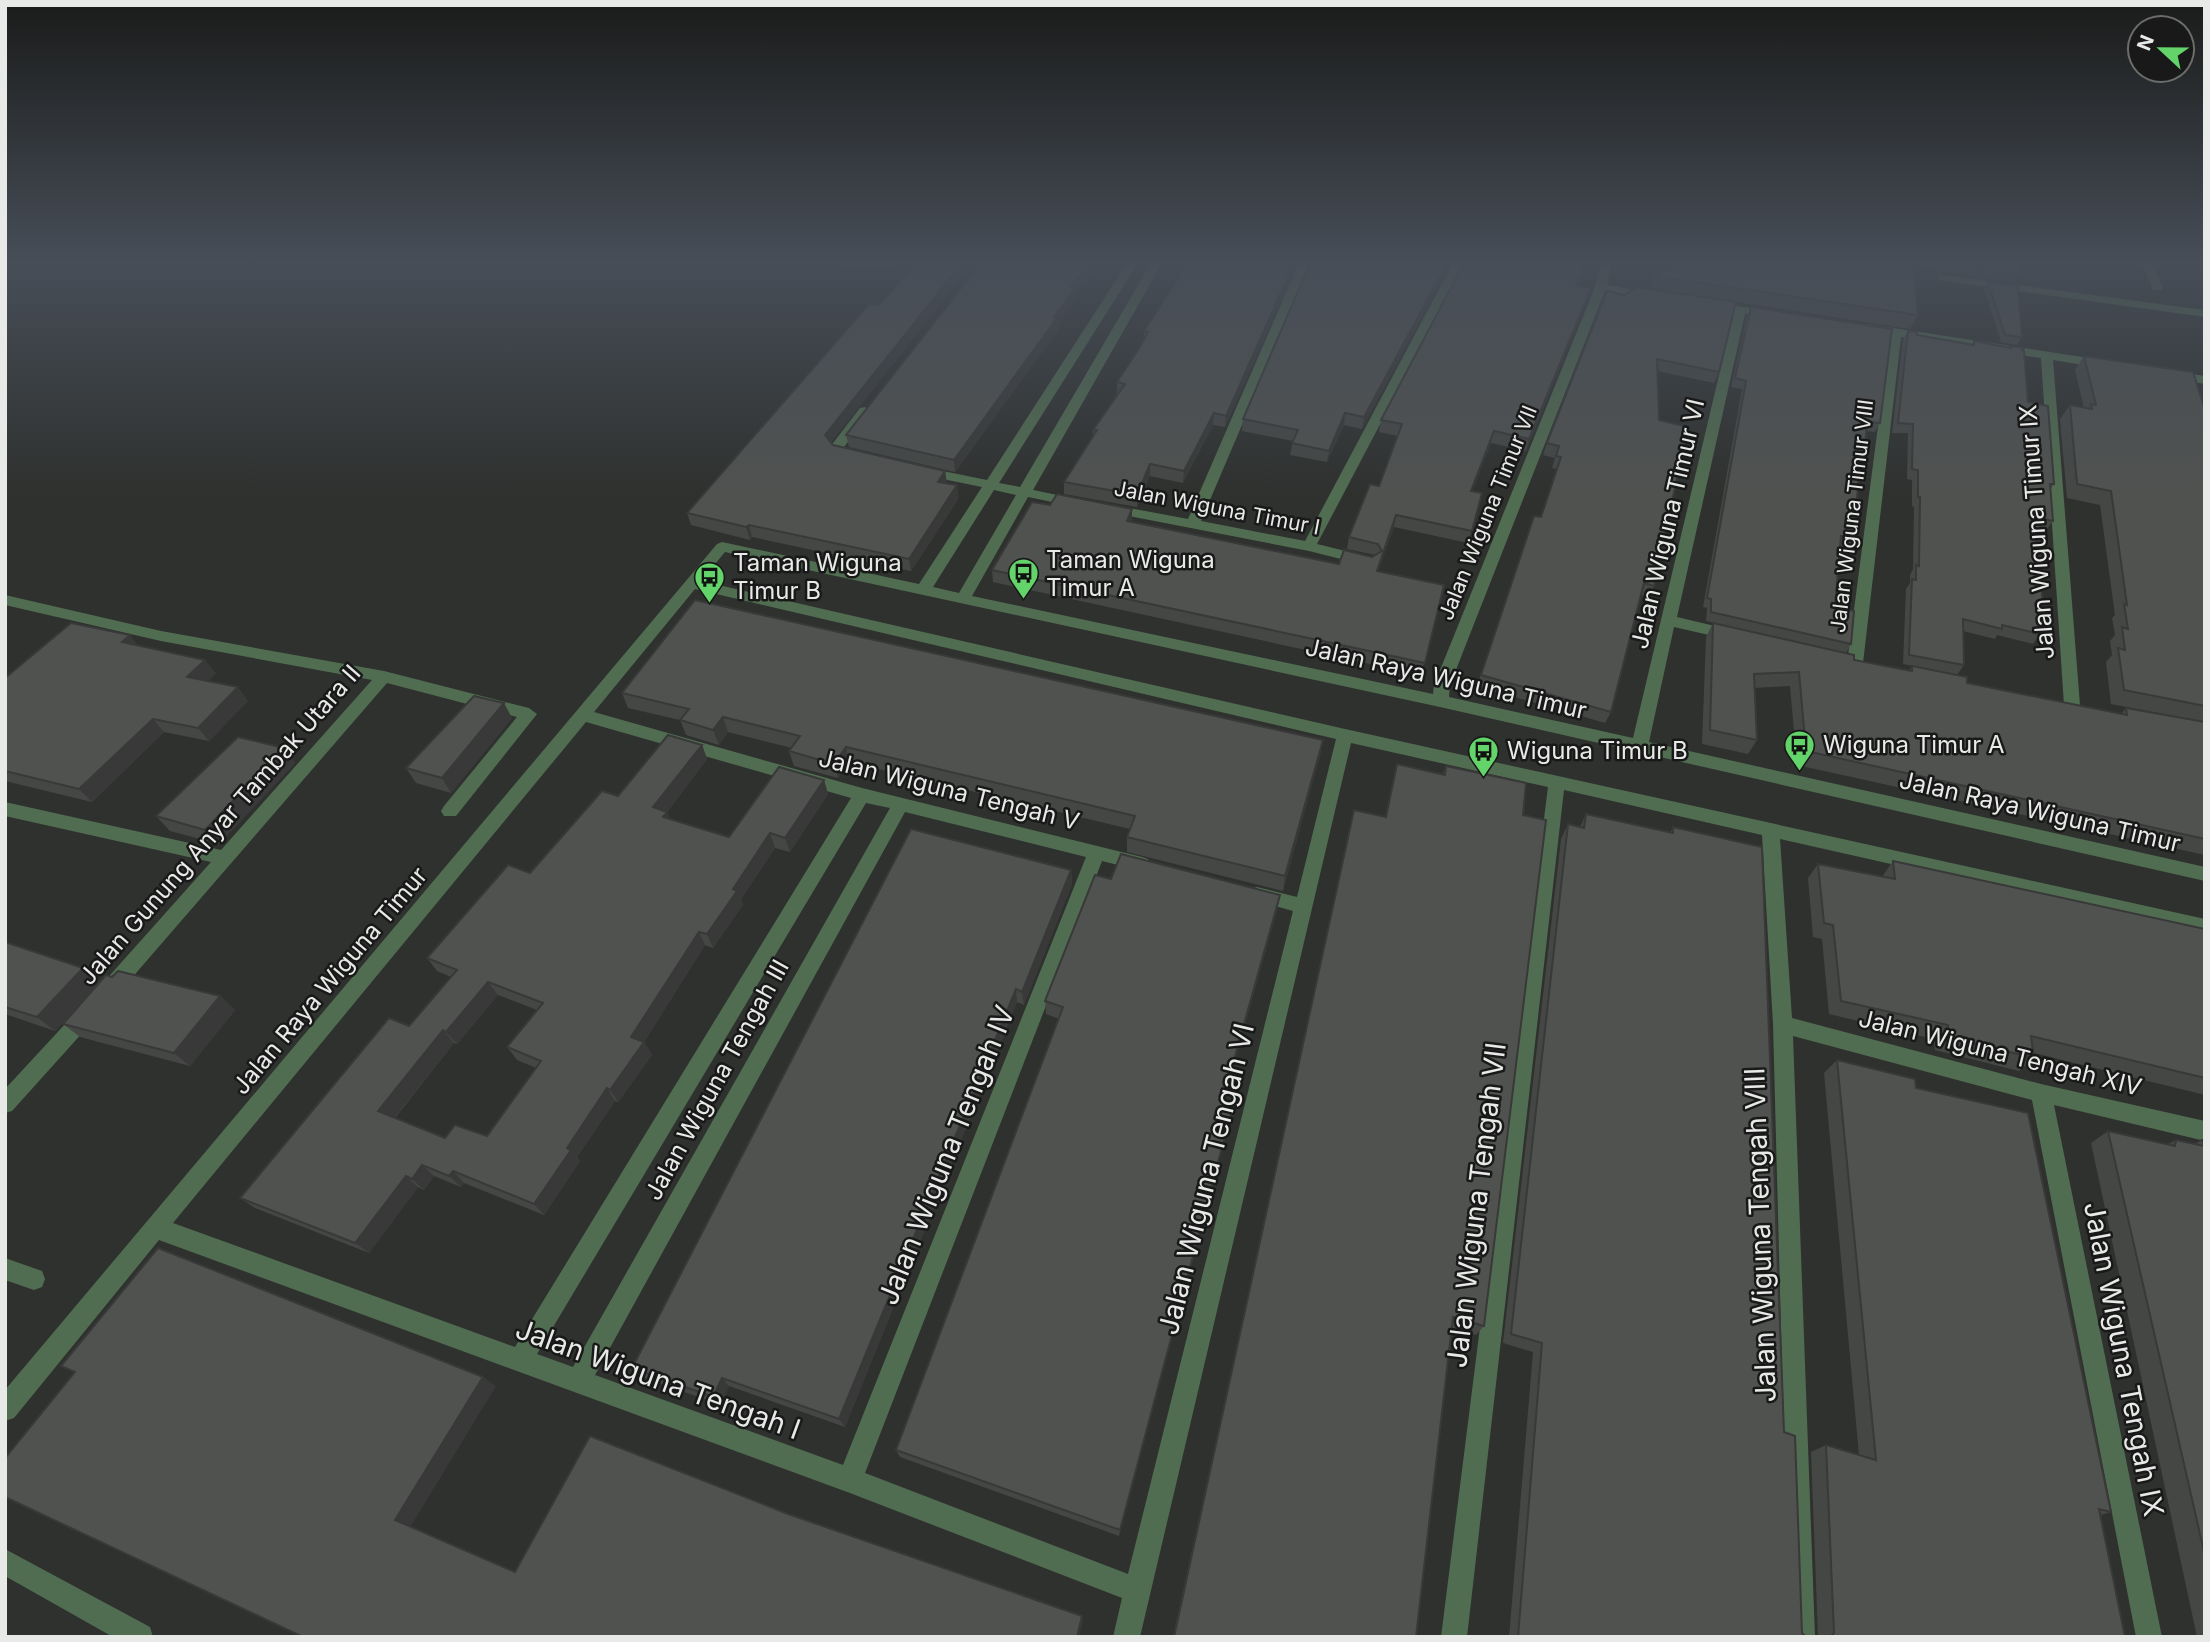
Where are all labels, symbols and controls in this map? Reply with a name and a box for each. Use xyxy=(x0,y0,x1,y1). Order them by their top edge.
north arrow xyxy=(2126,14,2196,84)
text: N xyxy=(2132,32,2159,54)
street label: Jalan Wiguna Timur VI xyxy=(1625,396,1710,652)
street label: Jalan Wiguna Timur VIII xyxy=(1825,398,1878,634)
street label: Jalan Wiguna Timur VII xyxy=(1433,402,1542,624)
street label: Jalan Wiguna Timur IX xyxy=(2013,404,2060,660)
street label: Jalan Wiguna Timur I xyxy=(1112,475,1322,540)
place label: Taman Wiguna Timur A xyxy=(1046,545,1215,602)
place label: Taman Wiguna Timur B xyxy=(733,548,902,605)
bus stop icon: Taman Wiguna Timur A xyxy=(1006,557,1040,601)
bus stop icon: Taman Wiguna Timur B xyxy=(693,560,727,604)
street label: Jalan Raya Wiguna Timur xyxy=(1303,632,1590,725)
street label: Jalan Gunung Anyar Tambak Utara II xyxy=(73,659,367,991)
bus stop icon: Wiguna Timur A xyxy=(1783,728,1817,772)
place label: Wiguna Timur A xyxy=(1823,730,2005,759)
bus stop icon: Wiguna Timur B xyxy=(1467,734,1501,778)
place label: Wiguna Timur B xyxy=(1507,736,1688,765)
street label: Jalan Wiguna Tengah V xyxy=(816,743,1082,836)
street label: Jalan Raya Wiguna Timur xyxy=(1897,765,2184,858)
street label: Jalan Raya Wiguna Timur xyxy=(226,861,433,1100)
street label: Jalan Wiguna Tengah III xyxy=(638,954,795,1205)
street label: Jalan Wiguna Tengah IV xyxy=(870,1000,1022,1310)
street label: Jalan Wiguna Tengah XIV xyxy=(1856,1003,2145,1102)
street label: Jalan Wiguna Tengah VI xyxy=(1151,1020,1261,1338)
street label: Jalan Wiguna Tengah VII xyxy=(1439,1040,1513,1370)
street label: Jalan Wiguna Tengah VIII xyxy=(1737,1067,1783,1403)
street label: Jalan Wiguna Tengah IX xyxy=(2077,1199,2171,1519)
street label: Jalan Wiguna Tengah I xyxy=(511,1312,805,1446)

